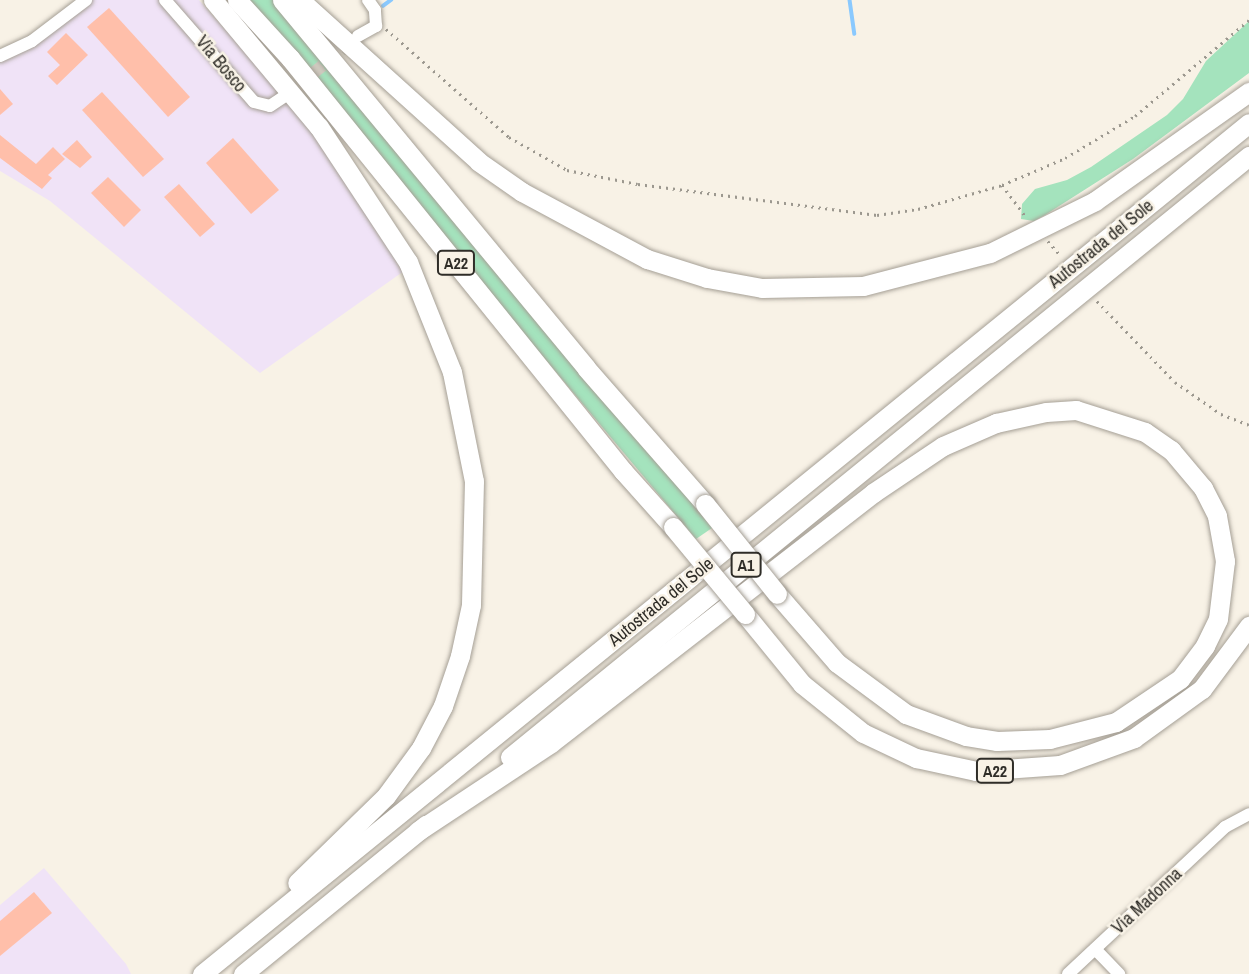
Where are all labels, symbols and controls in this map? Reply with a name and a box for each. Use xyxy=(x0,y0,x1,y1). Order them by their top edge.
street label: Via Bosco xyxy=(191,31,251,97)
street label: Autostrada del Sole xyxy=(1044,195,1158,293)
road number: A22 xyxy=(437,250,475,276)
road number: A1 xyxy=(730,552,762,578)
street label: Autostrada del Sole xyxy=(604,553,718,651)
road number: A22 xyxy=(976,758,1014,784)
street label: Via Madonna xyxy=(1108,863,1186,939)

